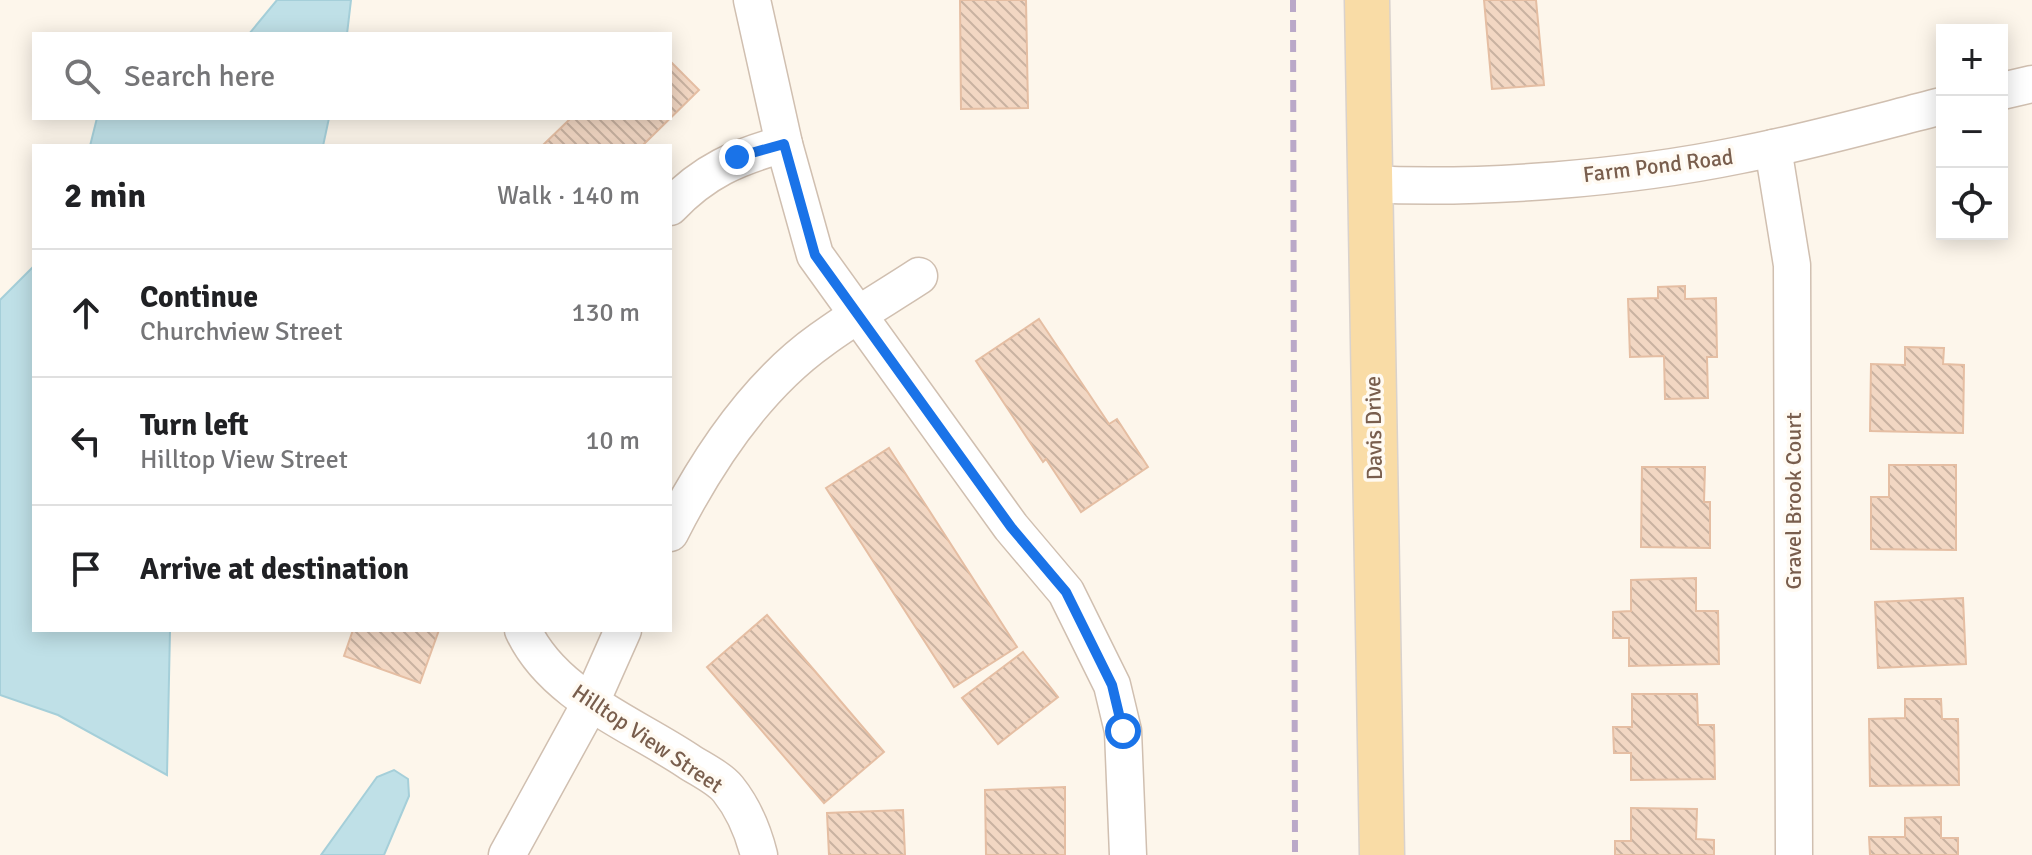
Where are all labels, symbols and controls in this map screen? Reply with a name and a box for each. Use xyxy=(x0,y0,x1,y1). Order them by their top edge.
map controls xyxy=(1936,24,2008,240)
button: + xyxy=(1936,24,2008,96)
search box xyxy=(32,32,672,120)
icon: search xyxy=(60,54,104,98)
text: Search here xyxy=(124,58,275,95)
button: − xyxy=(1936,96,2008,168)
route end xyxy=(719,139,755,175)
street label: Farm Pond Road xyxy=(1581,143,1735,188)
button: locate xyxy=(1936,168,2008,240)
text: 2 min xyxy=(64,175,146,217)
text: Walk · 140 m xyxy=(497,180,640,212)
text: Continue xyxy=(140,279,258,316)
icon: ahead xyxy=(64,291,108,335)
text: 130 m xyxy=(571,297,640,329)
text: Churchview Street xyxy=(140,316,343,348)
street label: Davis Drive xyxy=(1359,376,1388,480)
text: Turn left xyxy=(140,407,249,444)
street label: Gravel Brook Court xyxy=(1780,412,1807,590)
icon: left xyxy=(64,419,108,463)
text: 10 m xyxy=(585,425,640,457)
text: Hilltop View Street xyxy=(140,444,348,476)
icon: arrive xyxy=(64,547,108,591)
text: Arrive at destination xyxy=(140,551,409,588)
street label: Hilltop View Street xyxy=(567,678,728,799)
route start xyxy=(1105,713,1141,749)

